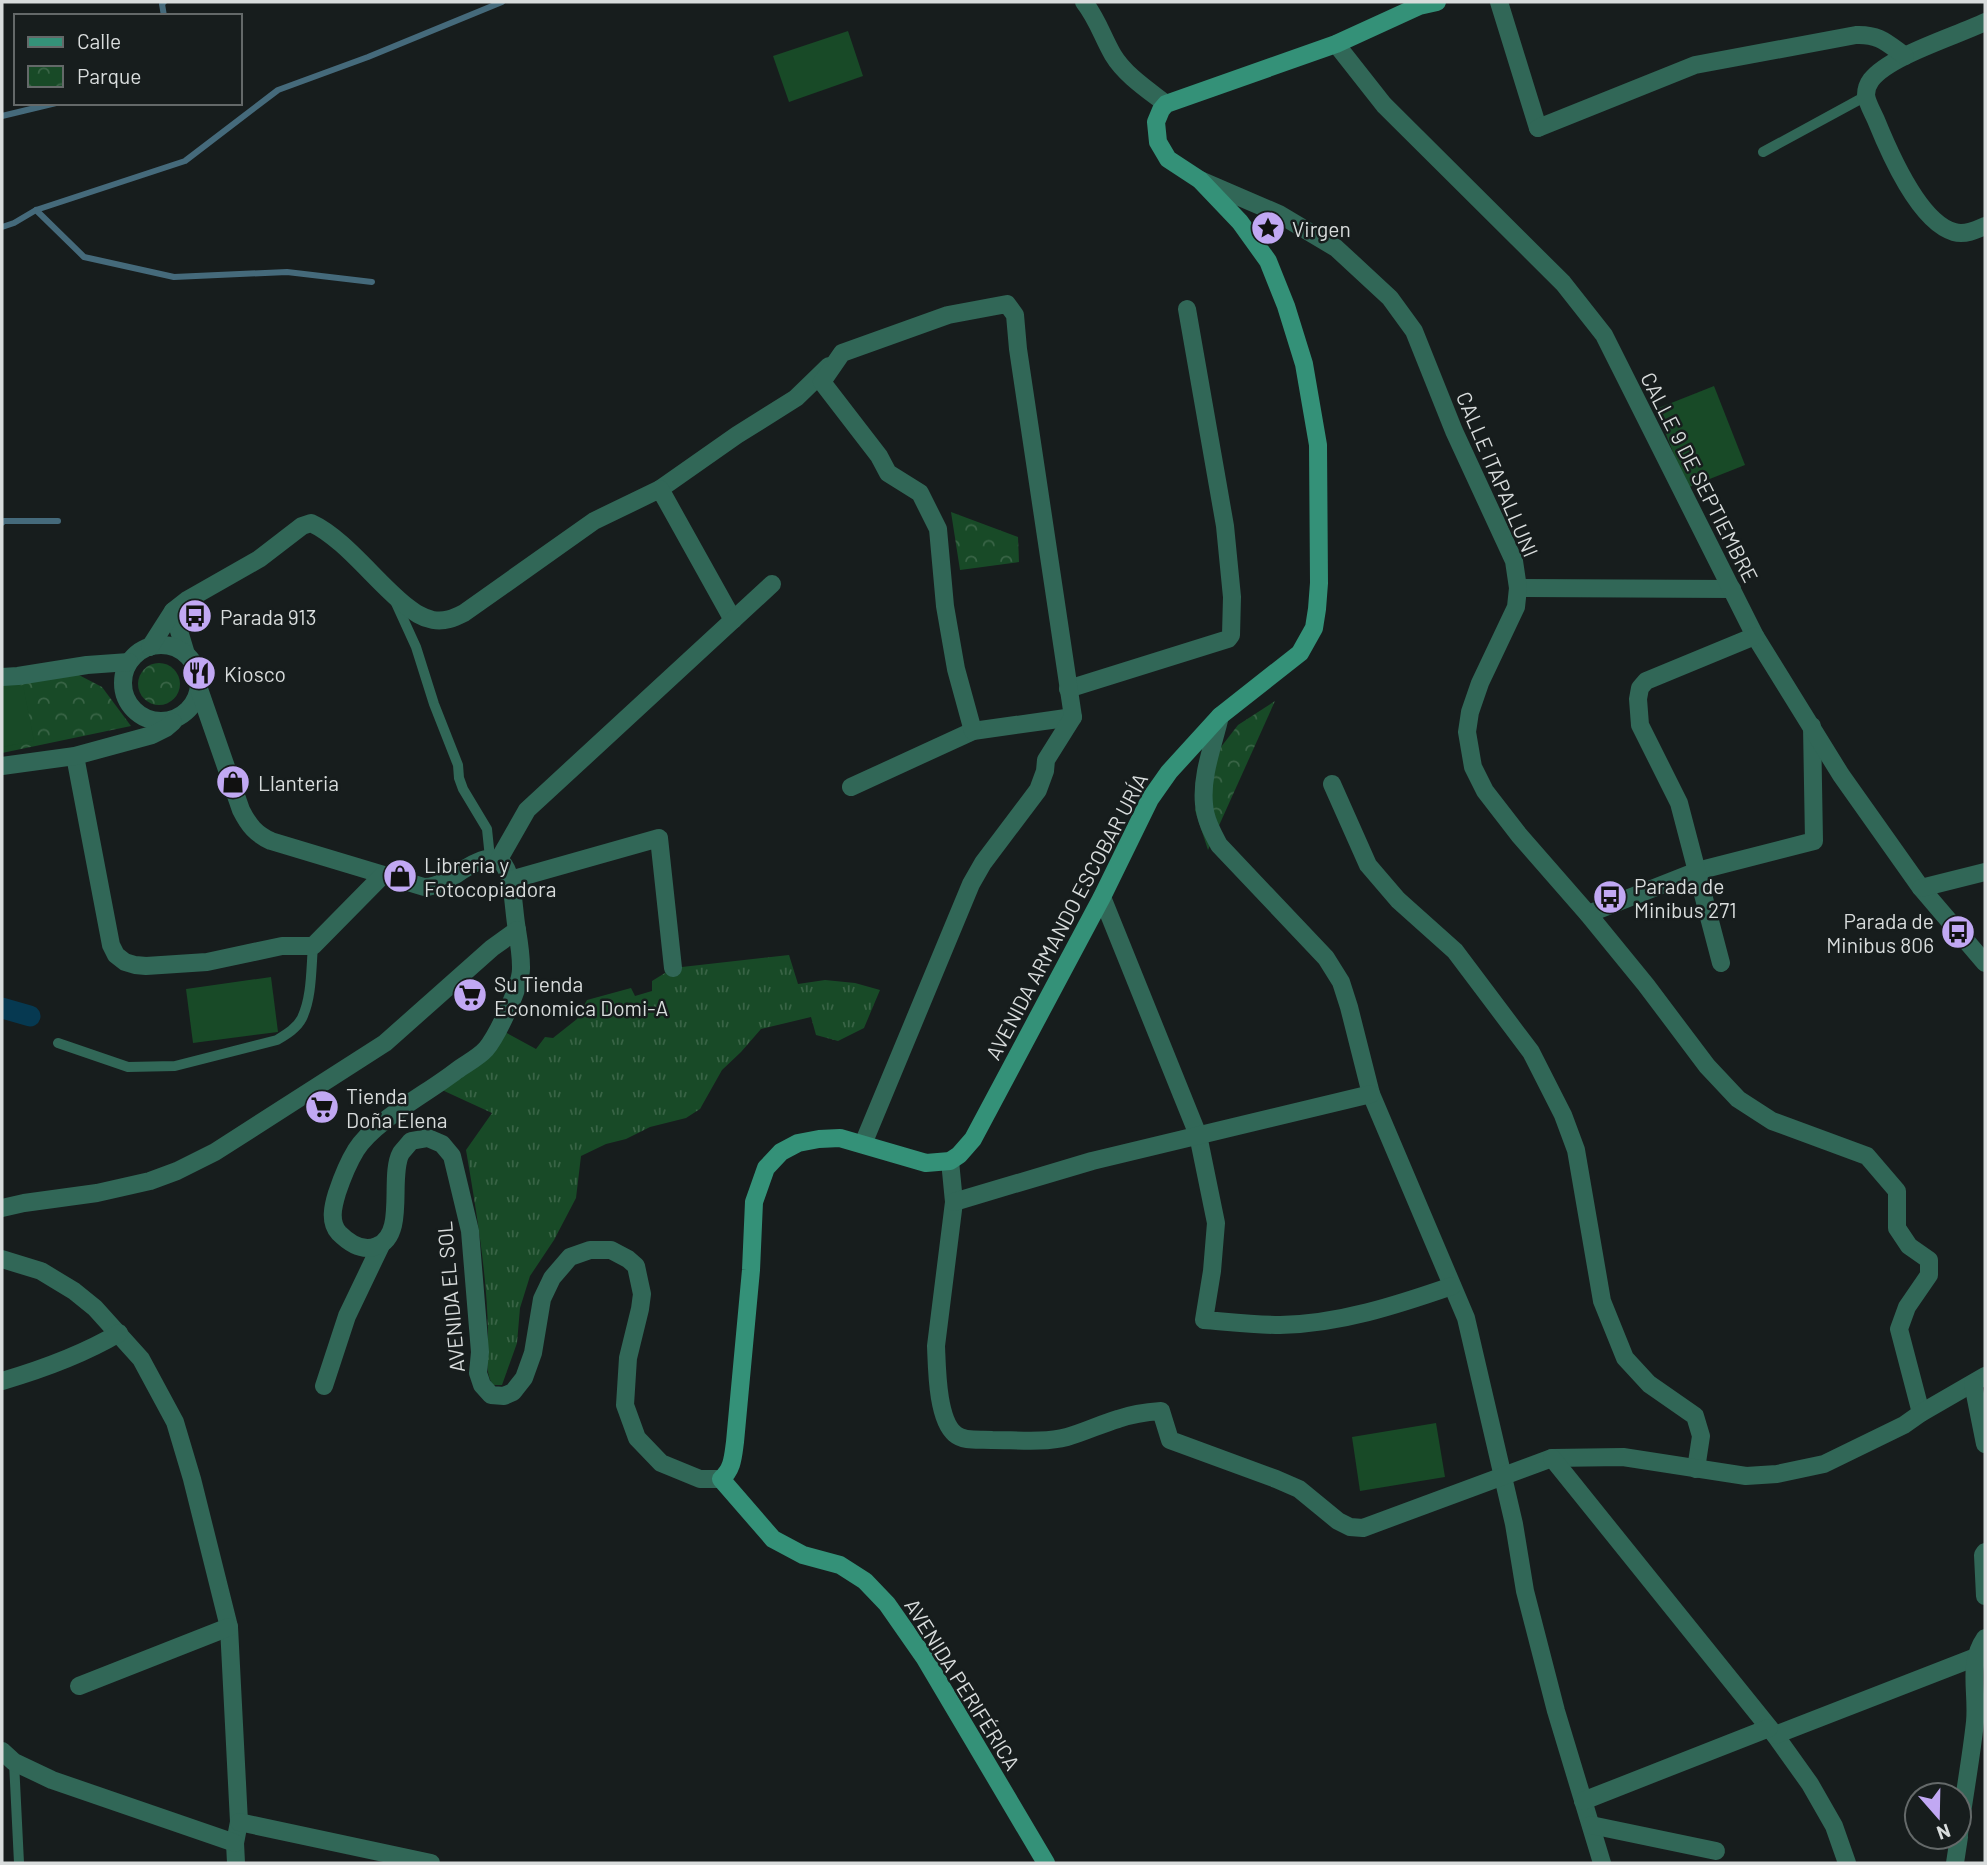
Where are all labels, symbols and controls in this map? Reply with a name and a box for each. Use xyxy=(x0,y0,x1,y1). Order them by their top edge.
legend xyxy=(14,14,242,105)
text: Calle xyxy=(77,28,121,53)
text: Parque xyxy=(77,63,142,88)
place icon: Virgen xyxy=(1249,209,1287,247)
place label: Virgen xyxy=(1292,216,1351,241)
street label: CALLE 9 DE SEPTIEMBRE xyxy=(1636,368,1764,586)
street label: CALLE ITAPALLUNI xyxy=(1452,388,1544,560)
bus stop icon: Parada 913 xyxy=(176,597,214,635)
place label: Parada 913 xyxy=(220,604,317,629)
restaurant icon: Kiosco xyxy=(180,654,218,692)
place label: Kiosco xyxy=(224,661,286,686)
shop icon: Llanteria xyxy=(214,763,252,801)
street label: AVENIDA ARMANDO ESCOBAR URÍA xyxy=(980,768,1152,1064)
place label: Llanteria xyxy=(258,770,339,795)
place label: Libreria y Fotocopiadora xyxy=(424,852,556,901)
shop icon: Libreria y Fotocopiadora xyxy=(381,857,419,895)
place label: Parada de Minibus 271 xyxy=(1634,873,1737,922)
bus stop icon: Parada de Minibus 271 xyxy=(1591,878,1629,916)
place label: Parada de Minibus 806 xyxy=(1826,908,1934,957)
bus stop icon: Parada de Minibus 806 xyxy=(1939,913,1977,951)
place label: Su Tienda Economica Domi-A xyxy=(494,971,669,1020)
supermarket icon: Su Tienda Economica Domi-A xyxy=(451,976,489,1014)
place label: Tienda Doña Elena xyxy=(346,1083,447,1132)
supermarket icon: Tienda Doña Elena xyxy=(303,1088,341,1126)
street label: AVENIDA EL SOL xyxy=(431,1220,469,1374)
street label: AVENIDA PERIFÉRICA xyxy=(900,1594,1026,1775)
north arrow xyxy=(1903,1781,1973,1851)
text: N xyxy=(1934,1819,1954,1845)

